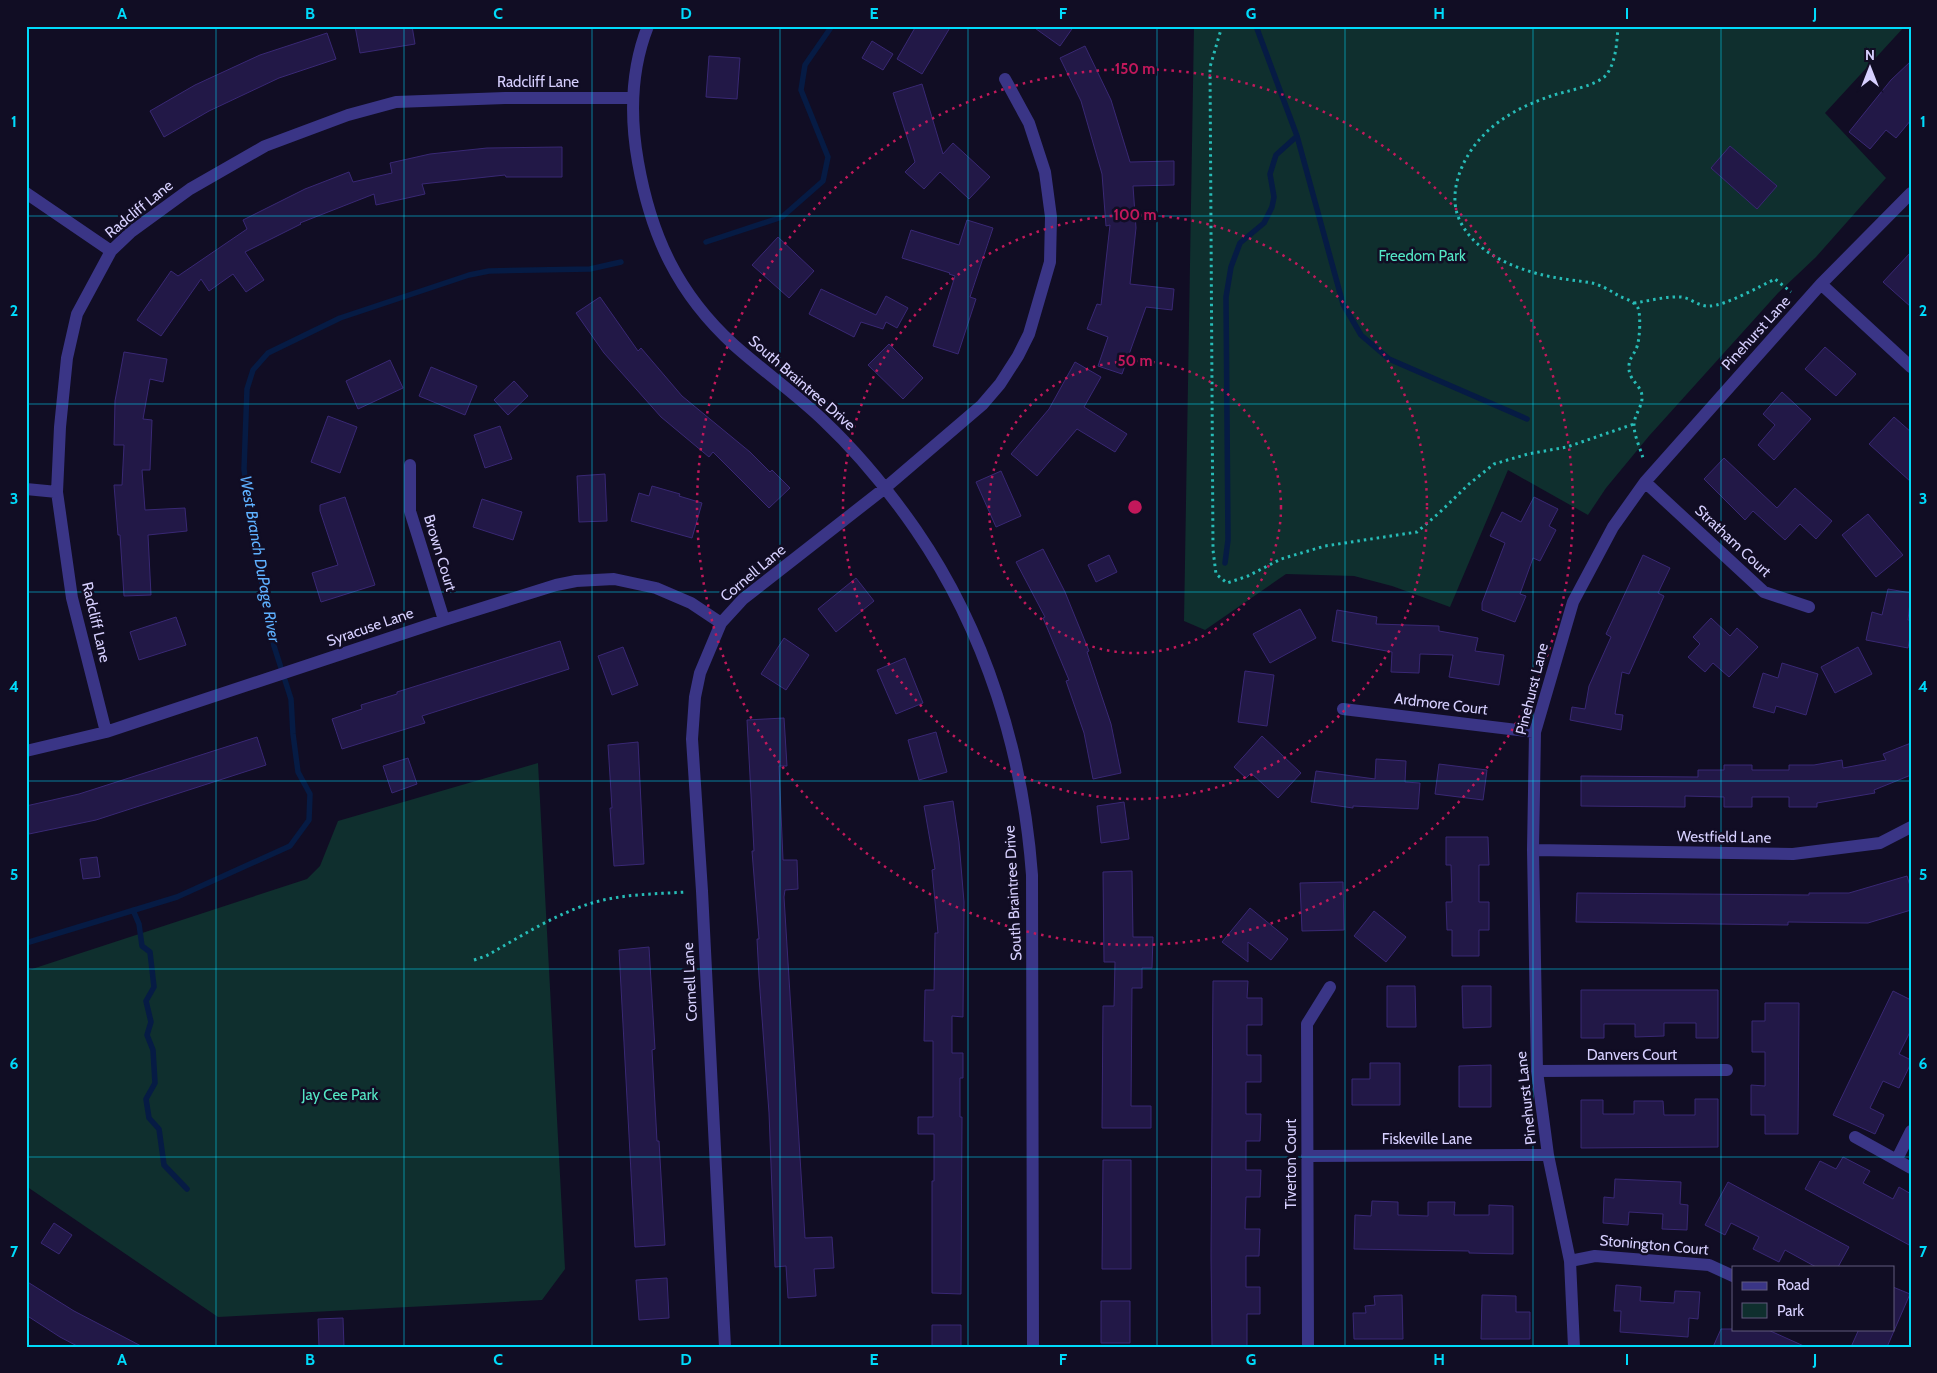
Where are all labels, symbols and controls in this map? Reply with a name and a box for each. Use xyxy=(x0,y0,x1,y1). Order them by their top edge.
text: A xyxy=(117,4,127,23)
text: B xyxy=(305,4,315,23)
text: C xyxy=(493,4,503,23)
text: D xyxy=(680,4,692,23)
text: E xyxy=(869,4,879,23)
text: F xyxy=(1059,4,1068,23)
text: G xyxy=(1246,4,1256,23)
text: H xyxy=(1433,4,1445,23)
text: I xyxy=(1625,4,1629,23)
text: J xyxy=(1812,4,1817,23)
north arrow xyxy=(1844,42,1894,92)
text: N xyxy=(1865,46,1875,64)
text: 150 m xyxy=(1115,60,1155,78)
street label: Radcliff Lane xyxy=(497,73,579,91)
text: 1 xyxy=(11,112,17,131)
text: 1 xyxy=(1920,112,1926,131)
street label: Radcliff Lane xyxy=(101,176,177,242)
text: 100 m xyxy=(1113,206,1157,224)
park label: Freedom Park xyxy=(1378,247,1466,265)
street label: Pinehurst Lane xyxy=(1718,292,1794,374)
text: 2 xyxy=(10,301,18,320)
text: 2 xyxy=(1919,301,1927,320)
street label: South Braintree Drive xyxy=(745,332,859,434)
text: 50 m xyxy=(1117,352,1153,370)
water label: West Branch DuPage River xyxy=(236,474,284,645)
text: 3 xyxy=(10,489,18,508)
text: 3 xyxy=(1919,489,1927,508)
centre of rings xyxy=(1126,498,1144,516)
street label: Stratham Court xyxy=(1691,501,1775,581)
street label: Brown Court xyxy=(420,513,460,593)
street label: Cornell Lane xyxy=(717,540,789,605)
street label: Radcliff Lane xyxy=(78,580,114,664)
street label: Syracuse Lane xyxy=(324,604,416,650)
street label: Pinehurst Lane xyxy=(1512,641,1552,737)
text: 4 xyxy=(9,677,19,696)
text: 4 xyxy=(1918,677,1928,696)
street label: Ardmore Court xyxy=(1393,689,1489,719)
street label: South Braintree Drive xyxy=(1000,825,1026,961)
street label: Westfield Lane xyxy=(1677,827,1772,847)
text: 5 xyxy=(10,865,18,884)
text: 5 xyxy=(1919,865,1927,884)
street label: Cornell Lane xyxy=(679,942,701,1022)
street label: Danvers Court xyxy=(1587,1046,1677,1064)
street label: Pinehurst Lane xyxy=(1512,1050,1540,1146)
text: 6 xyxy=(10,1054,19,1073)
text: 6 xyxy=(1919,1054,1928,1073)
park label: Jay Cee Park xyxy=(301,1086,378,1104)
street label: Tiverton Court xyxy=(1282,1119,1300,1209)
street label: Fiskeville Lane xyxy=(1382,1130,1473,1148)
street label: Stonington Court xyxy=(1599,1231,1709,1259)
text: 7 xyxy=(10,1242,19,1261)
text: 7 xyxy=(1919,1242,1928,1261)
legend xyxy=(1732,1266,1894,1330)
text: Road xyxy=(1777,1276,1810,1294)
text: Park xyxy=(1777,1302,1804,1320)
text: A xyxy=(117,1350,127,1369)
text: B xyxy=(305,1350,315,1369)
text: C xyxy=(493,1350,503,1369)
text: D xyxy=(680,1350,692,1369)
text: E xyxy=(869,1350,879,1369)
text: F xyxy=(1059,1350,1068,1369)
text: G xyxy=(1246,1350,1256,1369)
text: H xyxy=(1433,1350,1445,1369)
text: I xyxy=(1625,1350,1629,1369)
text: J xyxy=(1812,1350,1817,1369)

